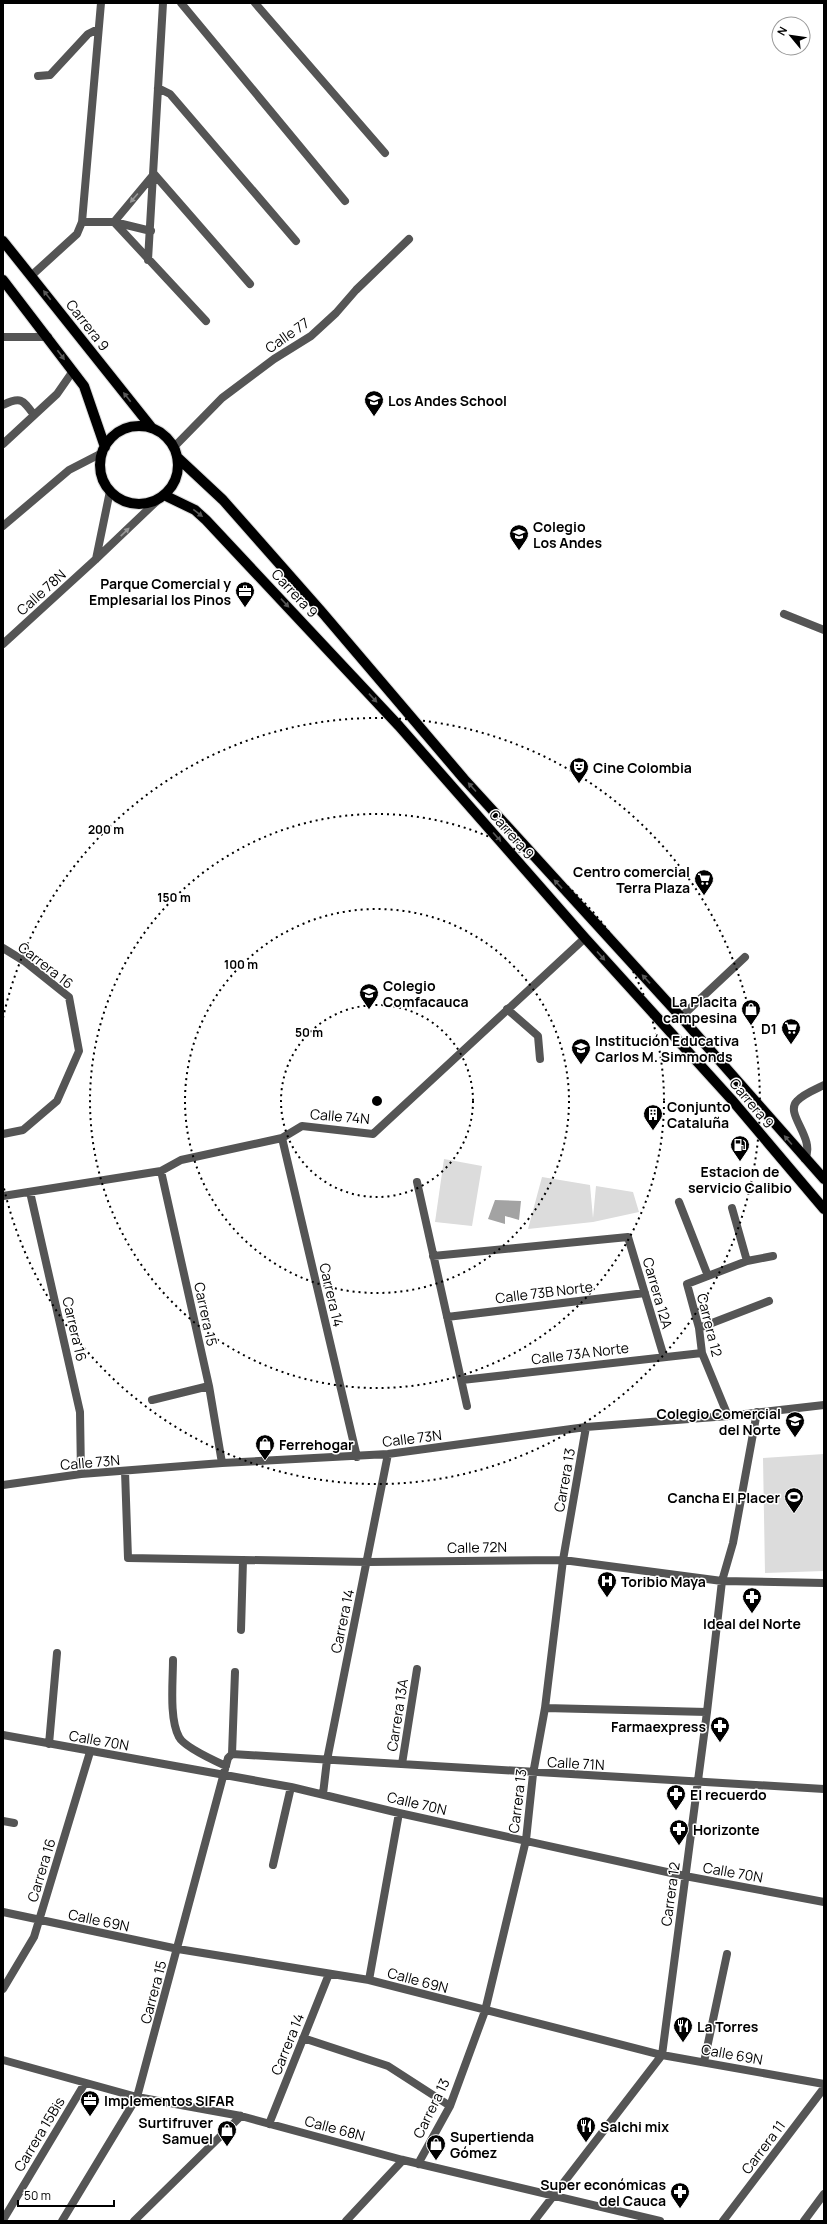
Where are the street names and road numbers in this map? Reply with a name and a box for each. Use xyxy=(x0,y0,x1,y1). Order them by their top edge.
street label: Carrera 9 xyxy=(62,296,114,354)
street label: Calle 77 xyxy=(261,313,313,357)
street label: Calle 78N xyxy=(12,565,70,619)
street label: Carrera 9 xyxy=(268,565,322,621)
street label: Carrera 9 xyxy=(485,805,539,863)
street label: Carrera 16 xyxy=(14,937,78,993)
street label: Carrera 9 xyxy=(725,1074,779,1132)
street label: Calle 74N xyxy=(309,1104,371,1128)
street label: Carrera 12A xyxy=(639,1255,677,1331)
street label: Carrera 14 xyxy=(315,1261,349,1329)
street label: Calle 73B Norte xyxy=(494,1277,594,1307)
street label: Carrera 15 xyxy=(190,1280,222,1348)
street label: Carrera 12 xyxy=(693,1291,727,1359)
street label: Carrera 16 xyxy=(58,1295,92,1363)
street label: Calle 73A Norte xyxy=(530,1338,630,1368)
street label: Calle 73N xyxy=(381,1425,443,1451)
street label: Carrera 13 xyxy=(549,1447,579,1513)
street label: Calle 73N xyxy=(59,1450,121,1474)
street label: Calle 72N xyxy=(447,1537,507,1557)
street label: Carrera 14 xyxy=(326,1587,358,1655)
street label: Carrera 13A xyxy=(382,1677,412,1753)
street label: Calle 70N xyxy=(68,1725,130,1755)
street label: Calle 71N xyxy=(547,1752,605,1774)
street label: Carrera 13 xyxy=(504,1768,530,1834)
street label: Calle 70N xyxy=(385,1787,449,1819)
street label: Carrera 16 xyxy=(22,1836,60,1904)
street label: Calle 70N xyxy=(702,1857,764,1887)
street label: Carrera 12 xyxy=(656,1861,684,1927)
street label: Calle 69N xyxy=(67,1904,131,1936)
street label: Carrera 15 xyxy=(135,1958,171,2026)
street label: Calle 69N xyxy=(386,1963,450,1997)
street label: Carrera 14 xyxy=(266,2010,308,2078)
street label: Calle 69N xyxy=(700,2039,764,2069)
street label: Carrera 13 xyxy=(408,2075,454,2141)
street label: Carrera 15Bis xyxy=(9,2093,69,2175)
street label: Calle 68N xyxy=(303,2111,367,2145)
street label: Carrera 11 xyxy=(737,2116,789,2178)

